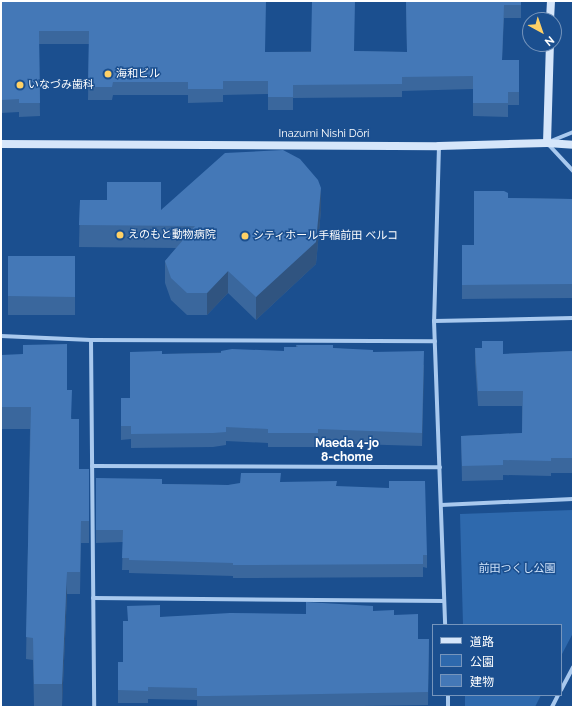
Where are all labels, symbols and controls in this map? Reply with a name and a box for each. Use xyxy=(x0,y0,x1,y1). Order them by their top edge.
north arrow xyxy=(522,12,562,52)
text: N xyxy=(542,33,557,48)
place label: 海和ビル xyxy=(116,67,160,81)
marker: 海和ビル xyxy=(103,69,113,79)
place label: いなづみ歯科 xyxy=(28,78,94,92)
marker: いなづみ歯科 xyxy=(15,80,25,90)
street label: Inazumi Nishi Dōri xyxy=(279,127,369,141)
place label: えのもと動物病院 xyxy=(128,228,216,242)
place label: シティホール手稲前田 ベルコ xyxy=(253,229,399,243)
marker: えのもと動物病院 xyxy=(115,230,125,240)
marker: シティホール手稲前田 ベルコ xyxy=(240,231,250,241)
district label: Maeda 4-jo 8-chome xyxy=(315,437,379,465)
park label: 前田つくし公園 xyxy=(479,562,555,576)
legend xyxy=(432,624,562,696)
text: 道路 xyxy=(470,635,494,649)
text: 公園 xyxy=(470,655,494,669)
text: 建物 xyxy=(470,675,494,689)

